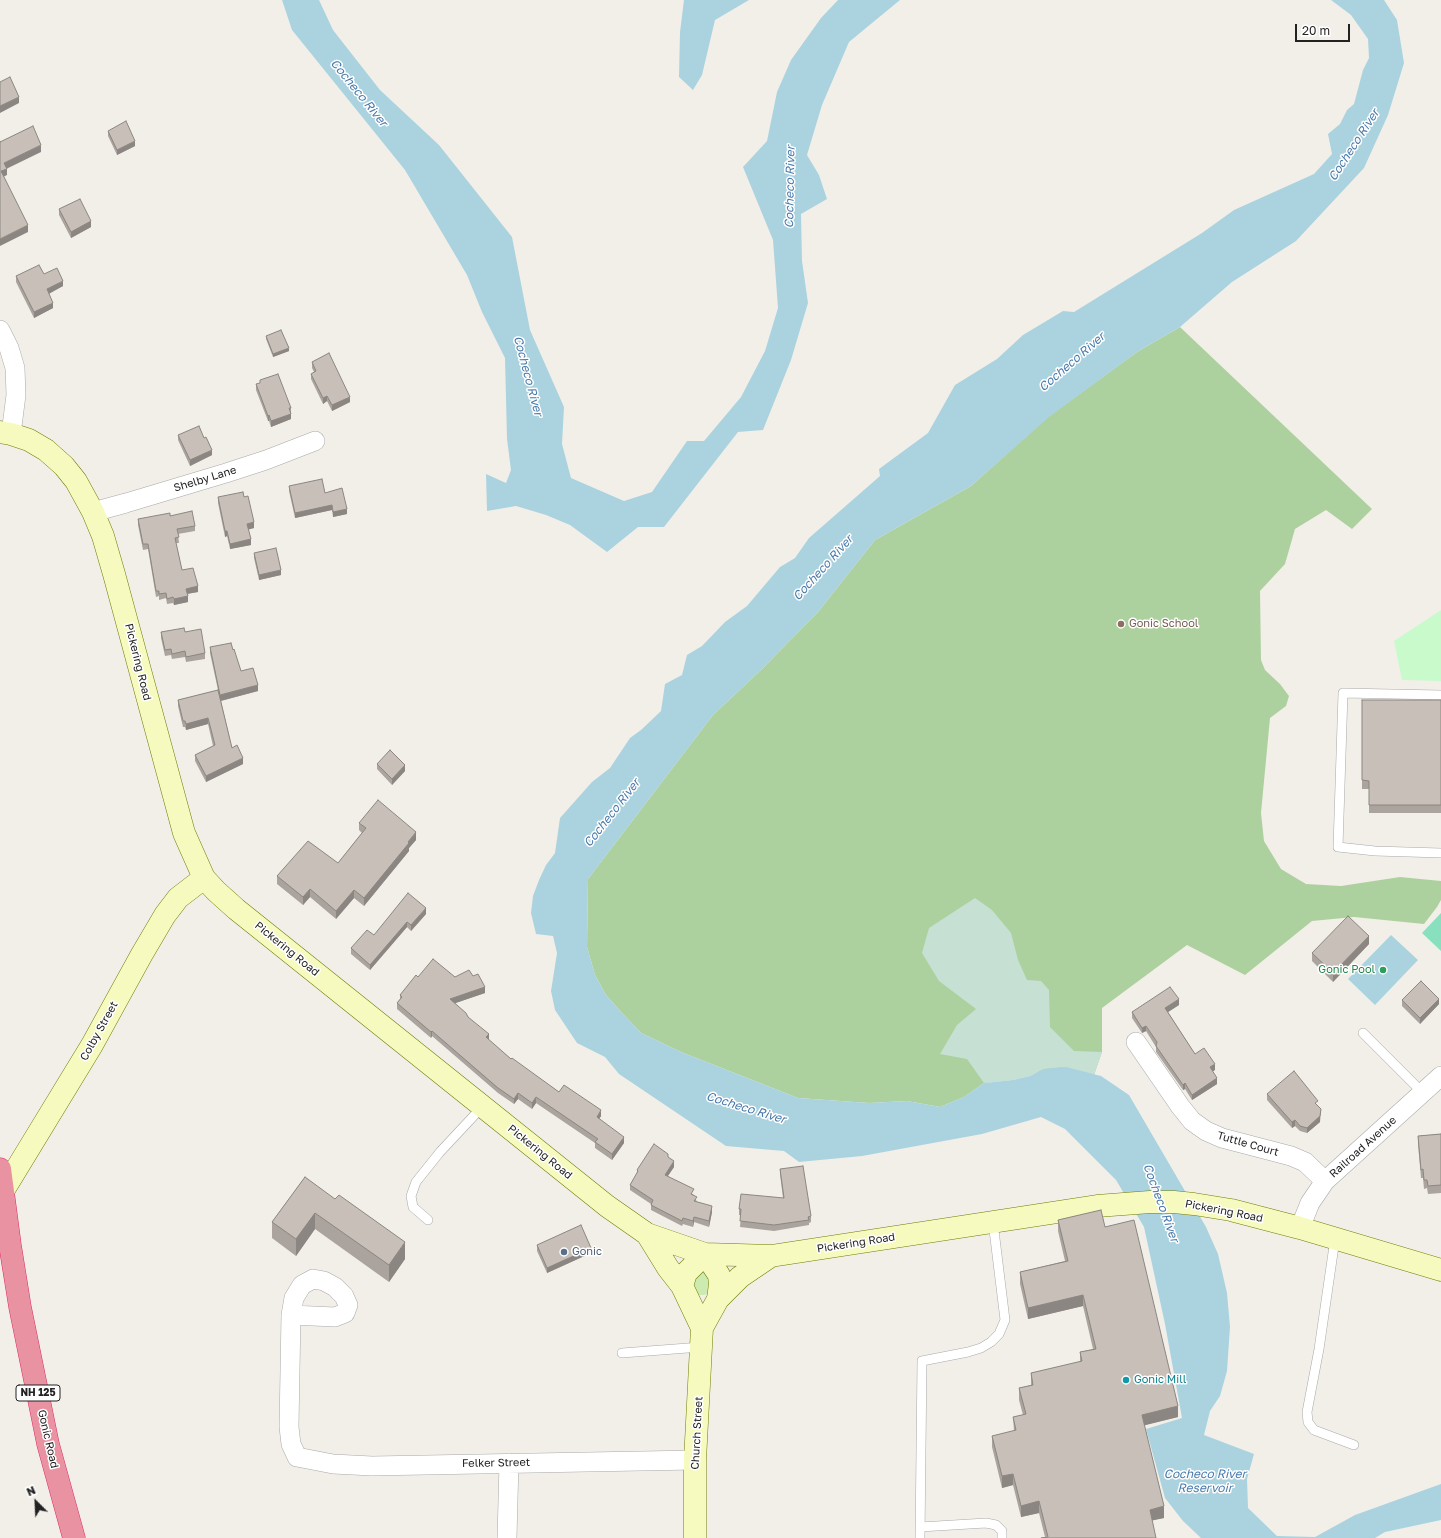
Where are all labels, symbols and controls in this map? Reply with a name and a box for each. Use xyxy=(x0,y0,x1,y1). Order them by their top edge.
scale bar xyxy=(1297,16,1352,42)
text: 20 m xyxy=(1302,23,1330,38)
water label: Cocheco River xyxy=(327,56,391,130)
water label: Cocheco River xyxy=(1326,106,1382,184)
water label: Cocheco River xyxy=(782,146,798,228)
water label: Cocheco River xyxy=(1036,330,1108,394)
water label: Cocheco River xyxy=(510,334,546,418)
street label: Shelby Lane xyxy=(172,463,238,495)
water label: Cocheco River xyxy=(790,533,856,603)
place label: Gonic School xyxy=(1129,617,1198,631)
marker: Gonic School xyxy=(1116,619,1126,629)
street label: Pickering Road xyxy=(122,622,154,702)
water label: Cocheco River xyxy=(581,776,643,850)
street label: Pickering Road xyxy=(252,919,322,979)
place label: Gonic Pool xyxy=(1318,963,1375,977)
marker: Gonic Pool xyxy=(1378,965,1388,975)
street label: Colby Street xyxy=(77,999,121,1063)
water label: Cocheco River xyxy=(704,1089,788,1127)
street label: Railroad Avenue xyxy=(1327,1114,1399,1180)
street label: Pickering Road xyxy=(505,1122,575,1182)
street label: Tuttle Court xyxy=(1216,1129,1280,1159)
water label: Cocheco River xyxy=(1140,1162,1182,1244)
street label: Pickering Road xyxy=(1184,1197,1264,1225)
street label: Pickering Road xyxy=(816,1230,896,1256)
place label: Gonic xyxy=(572,1245,602,1259)
marker: Gonic xyxy=(559,1247,569,1257)
place label: Gonic Mill xyxy=(1134,1373,1186,1387)
marker: Gonic Mill xyxy=(1121,1375,1131,1385)
road number: NH 125 xyxy=(16,1385,60,1401)
street label: Church Street xyxy=(688,1396,706,1470)
street label: Gonic Road xyxy=(35,1408,61,1470)
street label: Felker Street xyxy=(462,1456,530,1470)
water label: Cocheco River Reservoir xyxy=(1164,1467,1246,1495)
north arrow xyxy=(16,1482,56,1522)
text: N xyxy=(24,1483,37,1498)

